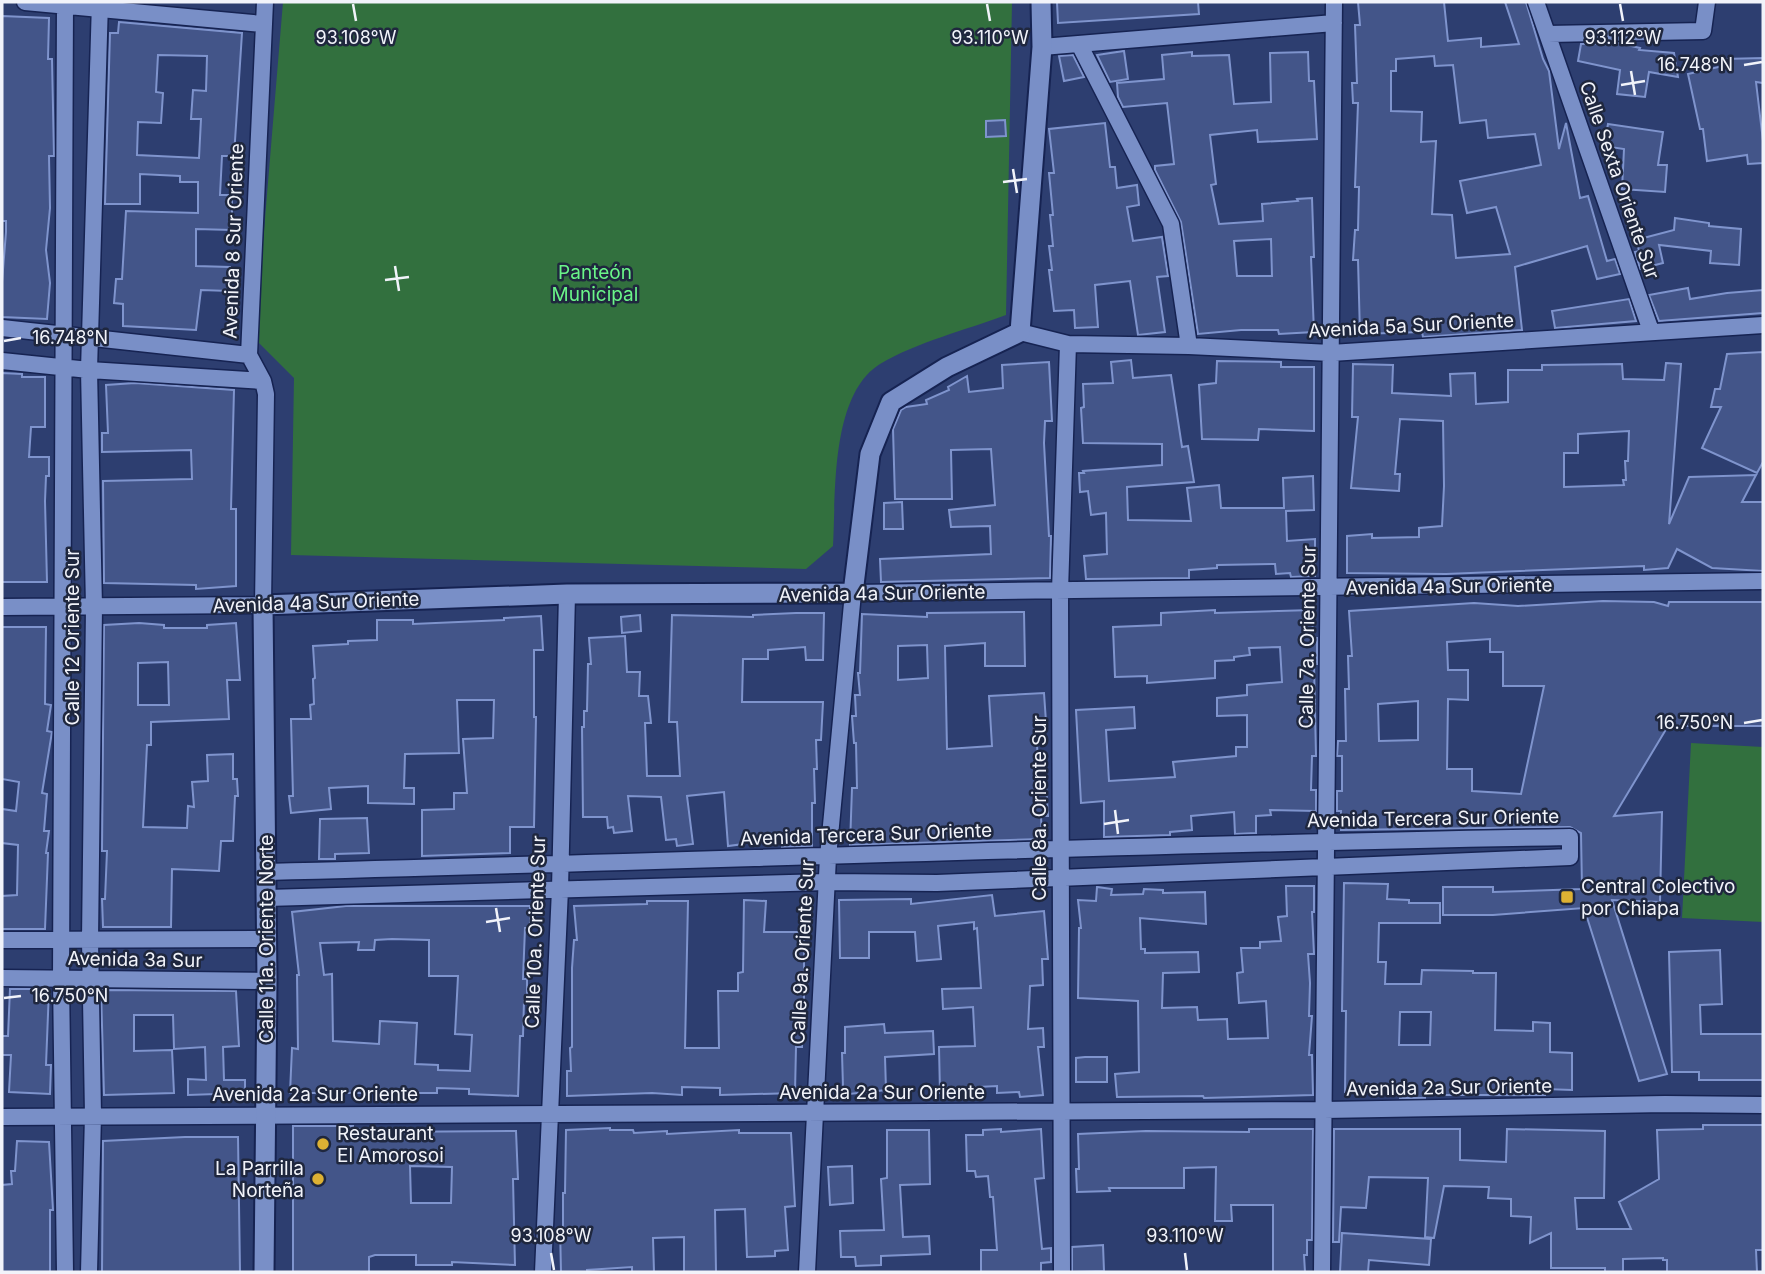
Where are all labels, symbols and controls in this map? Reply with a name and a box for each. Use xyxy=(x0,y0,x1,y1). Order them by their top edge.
text: 93.108°W xyxy=(316,27,397,48)
text: 93.110°W xyxy=(951,27,1029,48)
text: 93.112°W xyxy=(1584,27,1662,48)
text: 16.748°N xyxy=(1657,54,1733,75)
street label: Calle Sexta Oriente Sur xyxy=(1575,78,1664,282)
street label: Avenida 8 Sur Oriente xyxy=(219,143,248,339)
park label: Panteón Municipal xyxy=(552,261,638,306)
street label: Avenida 5a Sur Oriente xyxy=(1307,309,1515,342)
text: 16.748°N xyxy=(32,327,108,348)
street label: Calle 7a. Oriente Sur xyxy=(1294,545,1321,729)
street label: Calle 12 Oriente Sur xyxy=(61,549,84,725)
street label: Avenida 4a Sur Oriente xyxy=(1345,573,1553,600)
street label: Avenida 4a Sur Oriente xyxy=(778,580,986,607)
street label: Avenida 4a Sur Oriente xyxy=(212,587,420,618)
text: 16.750°N xyxy=(1657,712,1733,733)
street label: Calle 8a. Oriente Sur xyxy=(1028,715,1051,901)
street label: Avenida Tercera Sur Oriente xyxy=(1307,805,1559,832)
street label: Avenida Tercera Sur Oriente xyxy=(739,819,993,850)
street label: Calle 11a. Oriente Norte xyxy=(255,835,278,1043)
street label: Calle 10a. Oriente Sur xyxy=(521,835,550,1029)
street label: Calle 9a. Oriente Sur xyxy=(786,859,819,1045)
place label: Central Colectivo por Chiapa xyxy=(1581,875,1736,920)
marker: Central Colectivo por Chiapa xyxy=(1559,889,1575,905)
street label: Avenida 3a Sur xyxy=(67,947,203,972)
text: 16.750°N xyxy=(32,985,108,1006)
street label: Avenida 2a Sur Oriente xyxy=(1346,1074,1552,1101)
street label: Avenida 2a Sur Oriente xyxy=(779,1081,985,1104)
street label: Avenida 2a Sur Oriente xyxy=(212,1083,418,1106)
place label: Restaurant El Amorosoi xyxy=(337,1122,444,1167)
marker: Restaurant El Amorosoi xyxy=(315,1136,331,1152)
place label: La Parrilla Norteña xyxy=(215,1157,304,1202)
marker: La Parrilla Norteña xyxy=(310,1171,326,1187)
text: 93.108°W xyxy=(511,1225,592,1246)
text: 93.110°W xyxy=(1146,1225,1224,1246)

